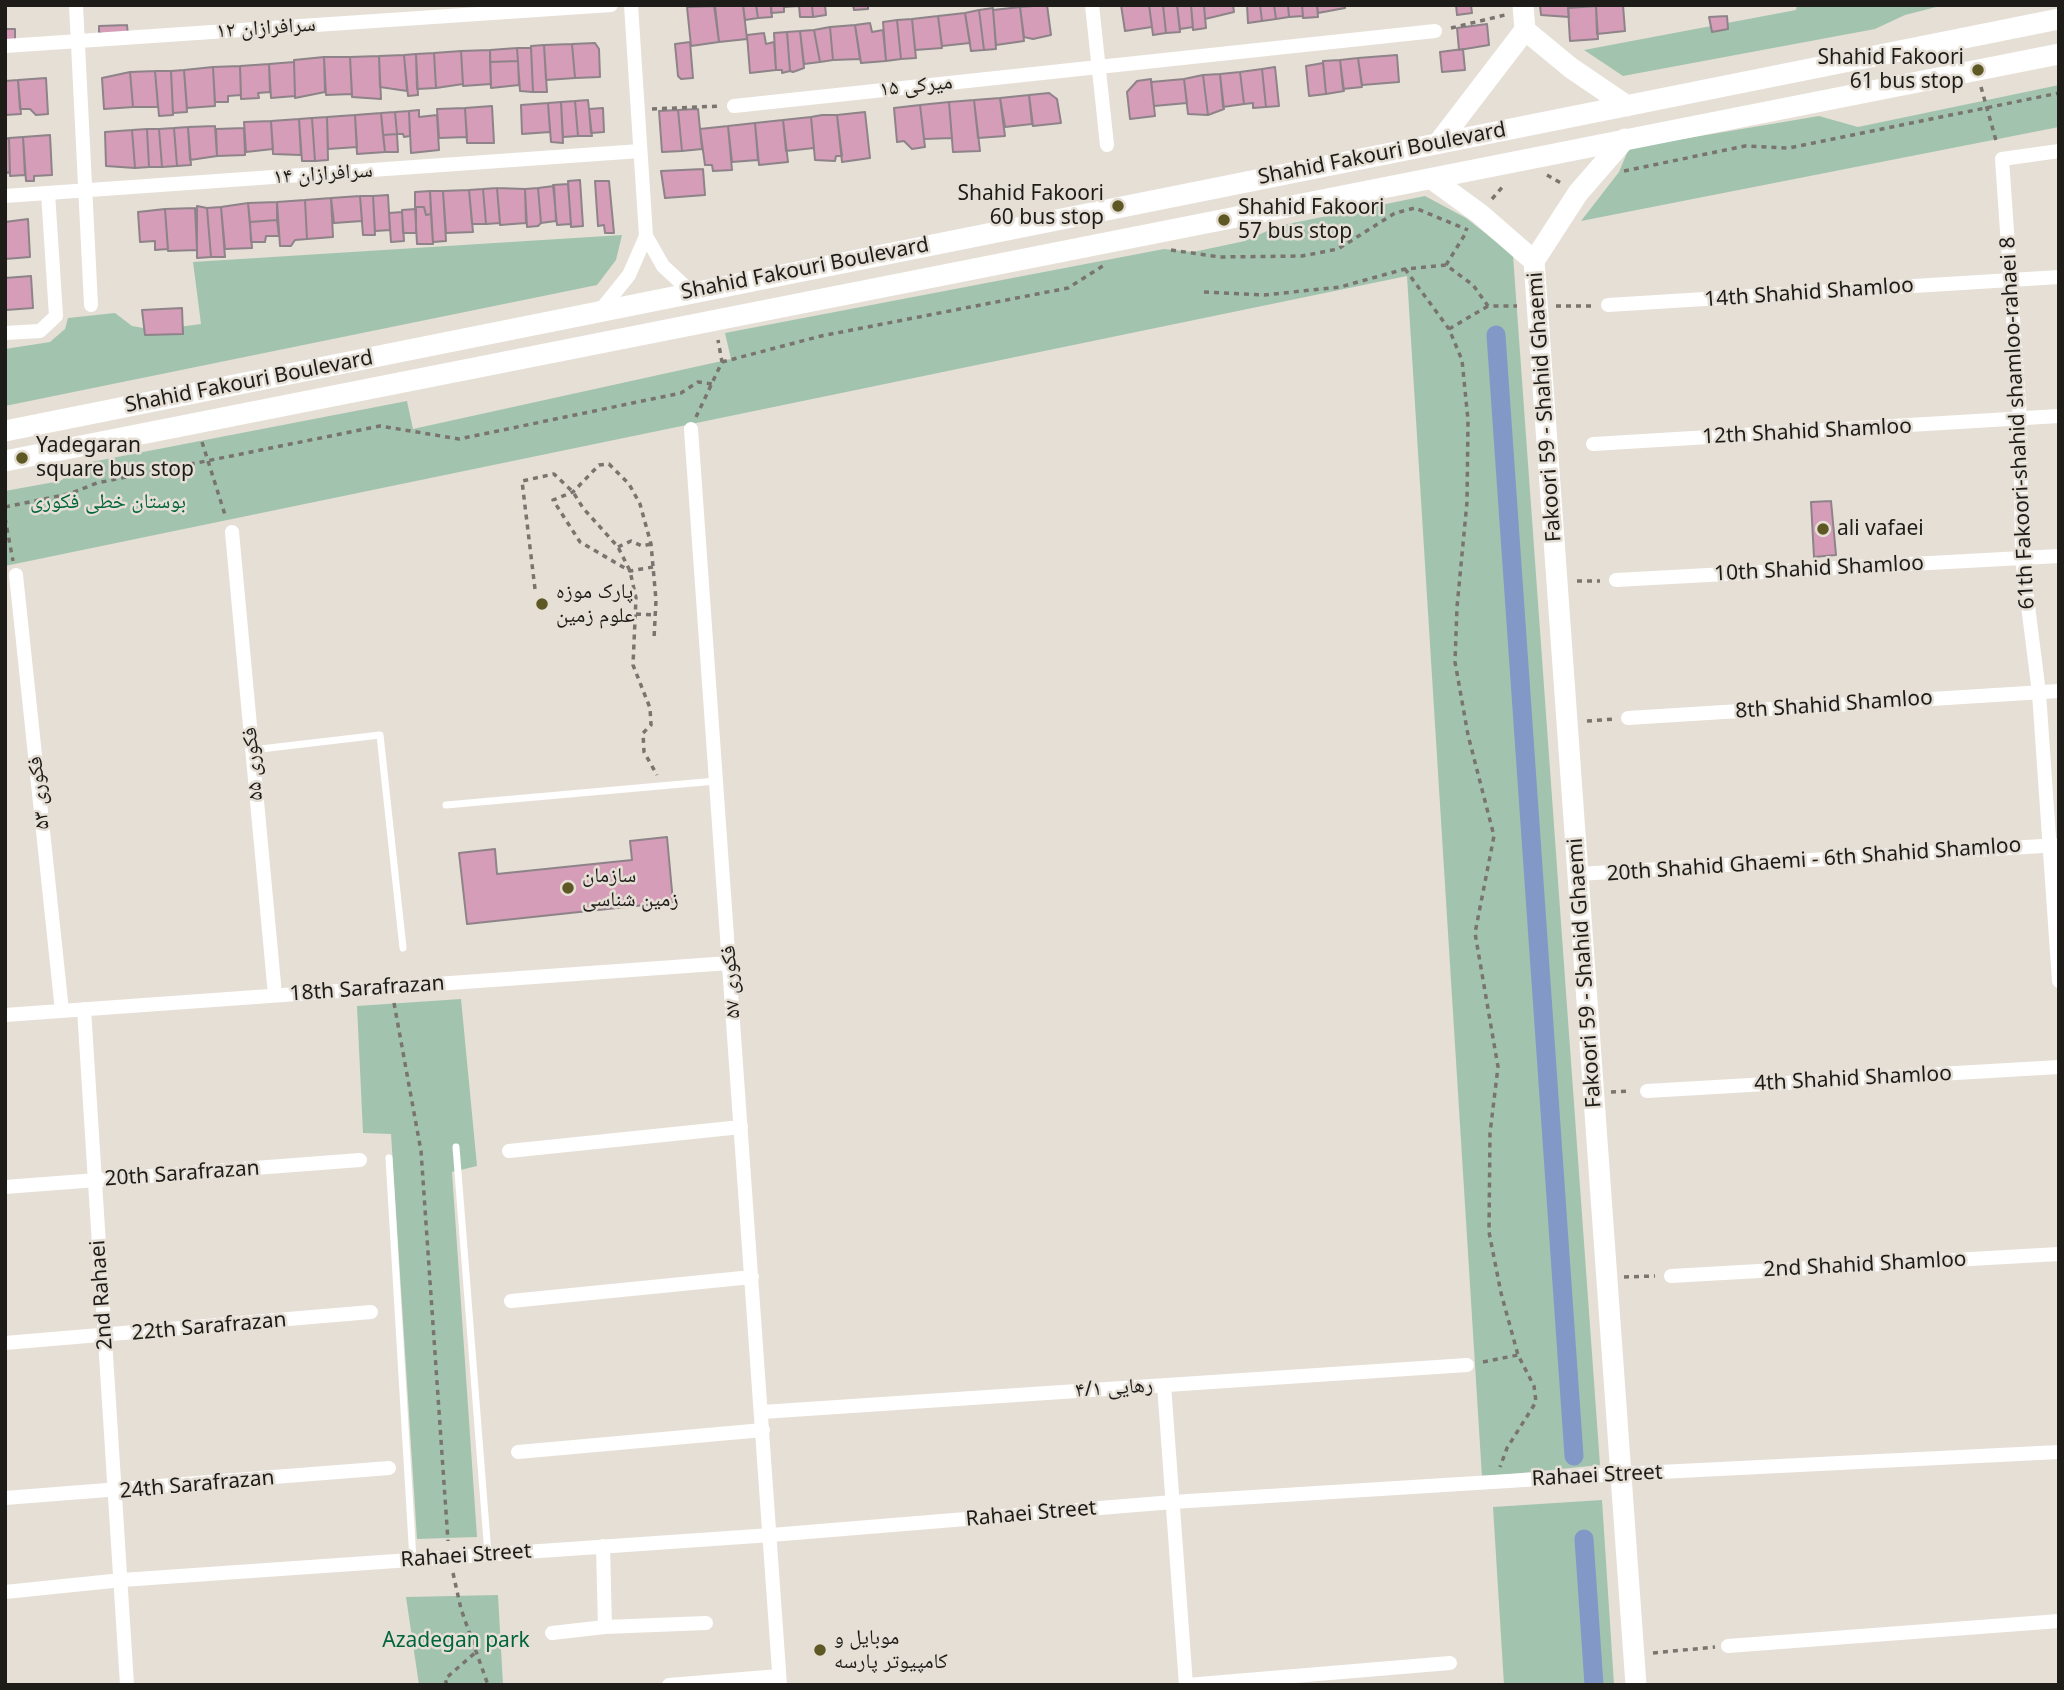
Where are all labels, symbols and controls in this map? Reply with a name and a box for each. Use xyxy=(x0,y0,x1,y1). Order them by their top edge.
street label: سرافرازان ۱۲ xyxy=(216,12,316,44)
place label: Shahid Fakoori 61 bus stop xyxy=(1818,45,1964,95)
marker: Shahid Fakoori 61 bus stop xyxy=(1970,62,1986,78)
street label: میرکی ۱۵ xyxy=(878,70,954,102)
street label: Shahid Fakouri Boulevard xyxy=(1256,118,1508,190)
street label: سرافرازان ۱۴ xyxy=(273,158,373,190)
place label: Shahid Fakoori 60 bus stop xyxy=(958,181,1104,231)
place label: Shahid Fakoori 57 bus stop xyxy=(1238,195,1384,245)
marker: Shahid Fakoori 60 bus stop xyxy=(1110,198,1126,214)
marker: Shahid Fakoori 57 bus stop xyxy=(1216,212,1232,228)
street label: Shahid Fakouri Boulevard xyxy=(679,233,931,305)
street label: 61th Fakoori-shahid shamloo-rahaei 8 xyxy=(1996,236,2040,610)
street label: Fakoori 59 - Shahid Ghaemi xyxy=(1523,271,1567,543)
street label: 14th Shahid Shamloo xyxy=(1703,273,1915,313)
street label: Shahid Fakouri Boulevard xyxy=(123,346,375,418)
street label: 12th Shahid Shamloo xyxy=(1702,414,1912,450)
place label: Yadegaran square bus stop xyxy=(36,433,194,483)
marker: Yadegaran square bus stop xyxy=(14,450,30,466)
park label: بوستان خطی فکوری xyxy=(30,489,186,515)
place label: ali vafaei xyxy=(1837,516,1924,542)
marker: ali vafaei xyxy=(1815,521,1831,537)
street label: 10th Shahid Shamloo xyxy=(1714,551,1924,587)
place label: پارک موزه علوم زمین xyxy=(556,579,635,629)
marker: پارک موزه علوم زمین xyxy=(534,596,550,612)
street label: 8th Shahid Shamloo xyxy=(1734,686,1934,724)
street label: فکوری ۵۵ xyxy=(237,726,269,802)
street label: فکوری ۵۳ xyxy=(23,755,55,831)
street label: 20th Shahid Ghaemi - 6th Shahid Shamloo xyxy=(1606,833,2022,887)
street label: Fakoori 59 - Shahid Ghaemi xyxy=(1563,837,1607,1109)
place label: سازمان زمین شناسی xyxy=(582,863,678,913)
marker: سازمان زمین شناسی xyxy=(560,880,576,896)
street label: فکوری ۵۷ xyxy=(716,944,746,1020)
street label: 18th Sarafrazan xyxy=(289,971,445,1007)
street label: 4th Shahid Shamloo xyxy=(1754,1061,1952,1097)
street label: 20th Sarafrazan xyxy=(104,1156,260,1192)
street label: 2nd Rahaei xyxy=(86,1239,118,1351)
street label: 2nd Shahid Shamloo xyxy=(1763,1247,1967,1283)
street label: 22th Sarafrazan xyxy=(131,1308,287,1346)
street label: رهایی ۴/۱ xyxy=(1074,1373,1154,1403)
street label: Rahaei Street xyxy=(1531,1460,1663,1492)
street label: 24th Sarafrazan xyxy=(119,1466,275,1504)
street label: Rahaei Street xyxy=(965,1496,1097,1532)
street label: Rahaei Street xyxy=(400,1539,532,1573)
place label: موبایل و کامپیوتر پارسه xyxy=(834,1625,948,1675)
park label: Azadegan park xyxy=(382,1628,530,1654)
marker: موبایل و کامپیوتر پارسه xyxy=(812,1642,828,1658)

